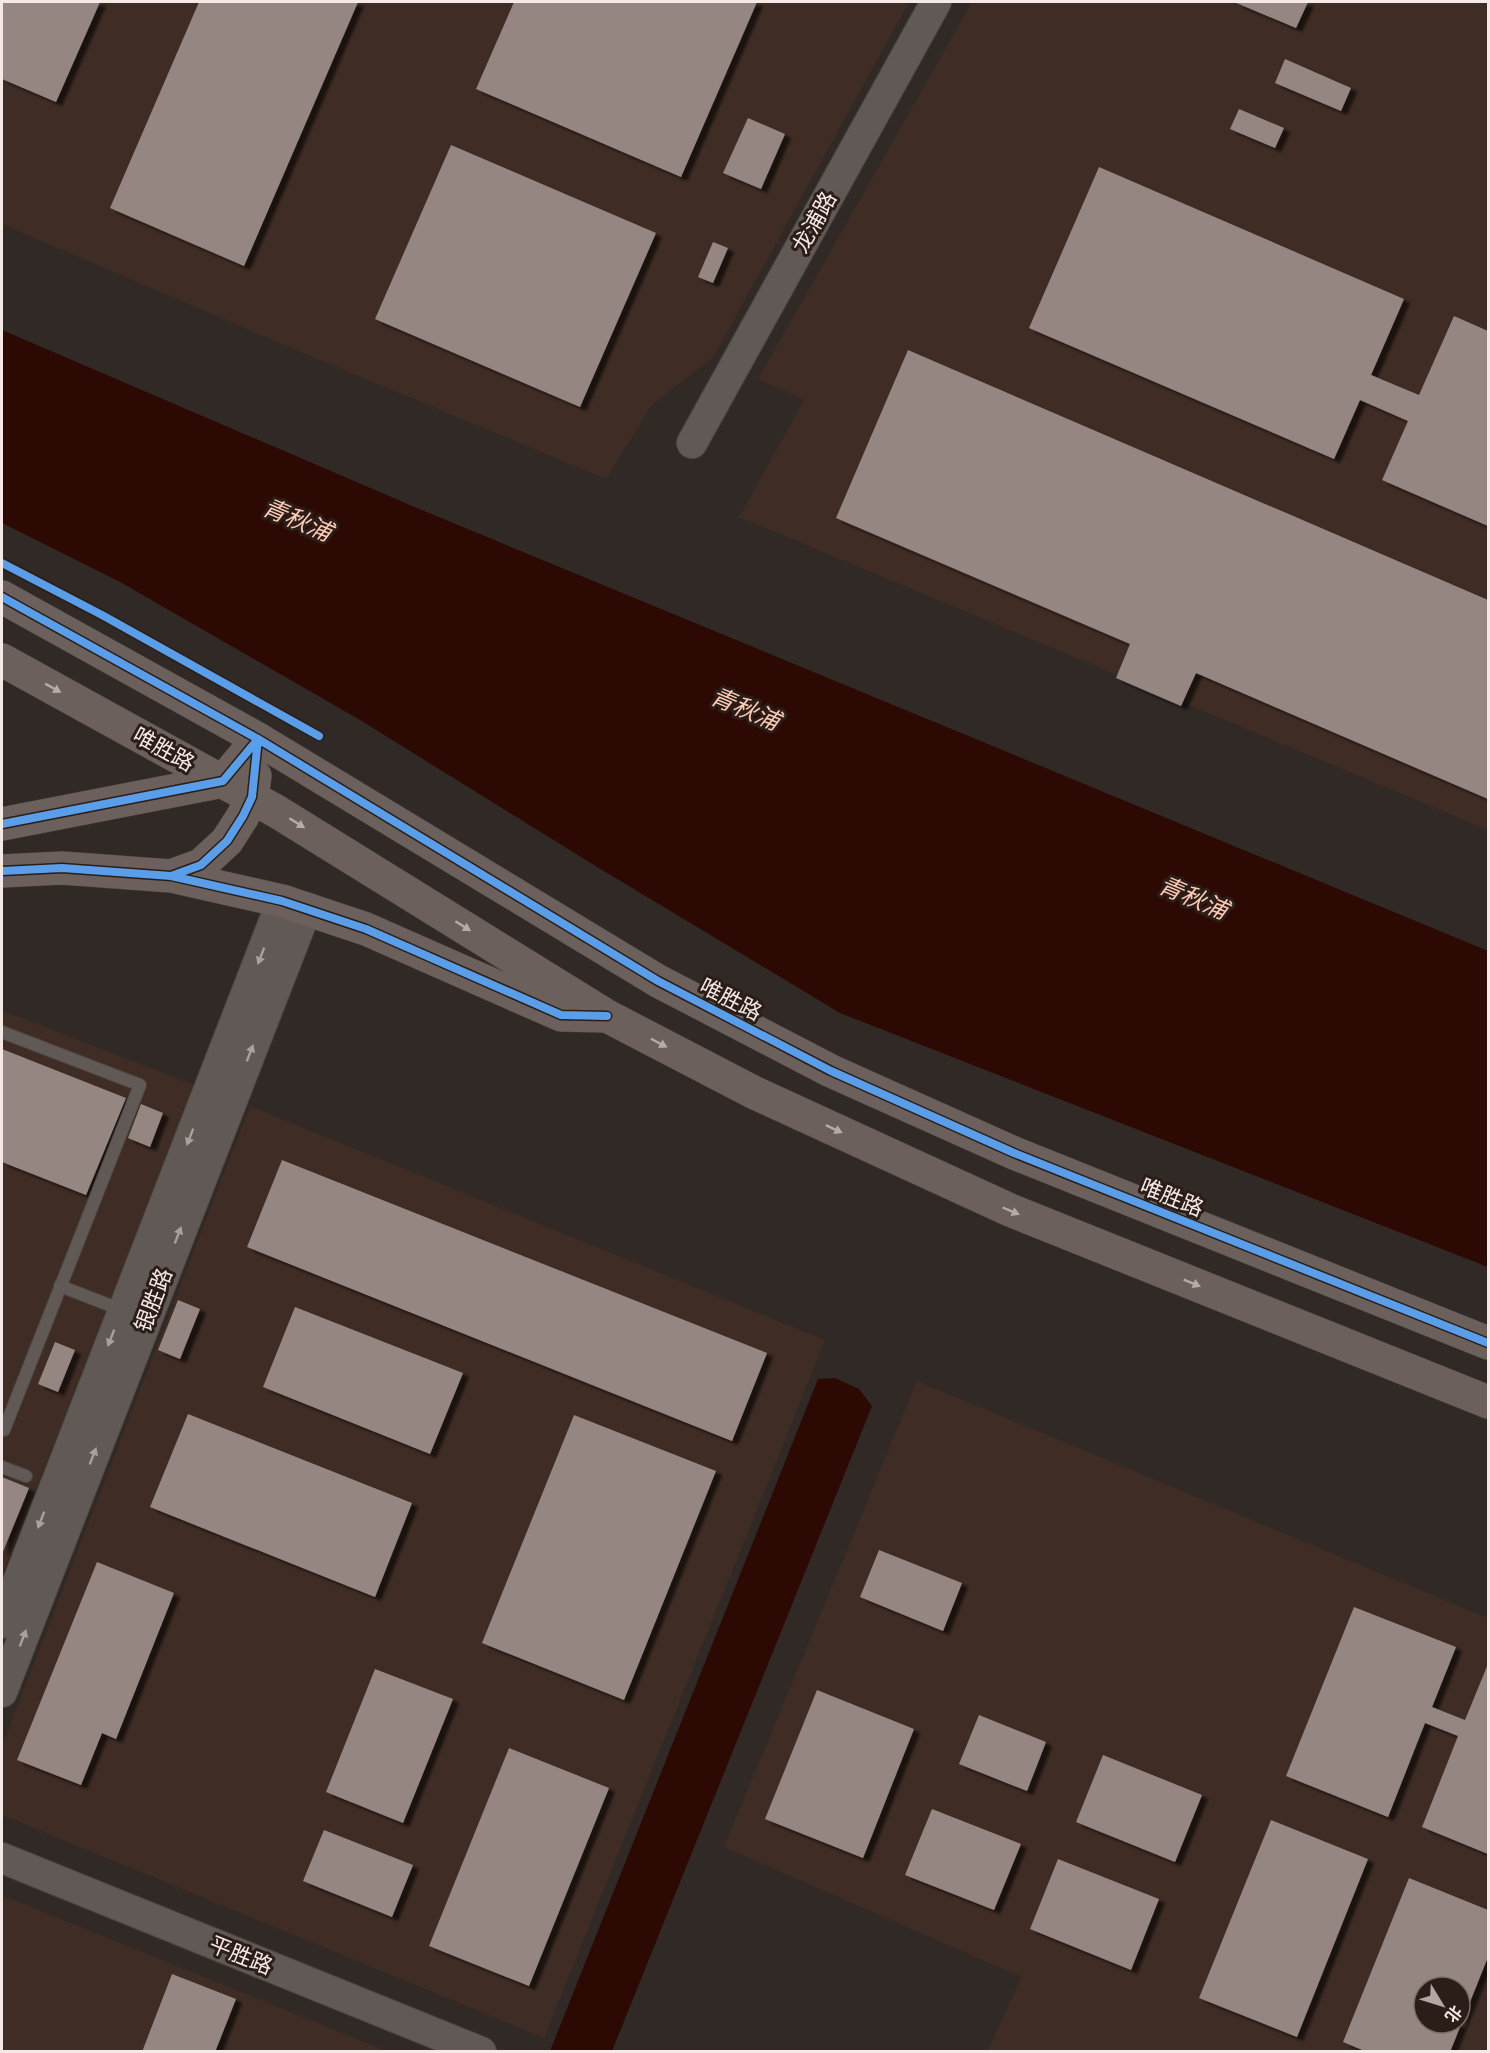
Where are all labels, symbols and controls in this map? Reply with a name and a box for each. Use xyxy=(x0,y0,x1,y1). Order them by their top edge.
street label: 龙浦路 xyxy=(788,188,840,257)
water label: 青秋浦 xyxy=(259,494,339,548)
one-way arrow xyxy=(45,683,62,693)
water label: 青秋浦 xyxy=(707,683,787,737)
street label: 唯胜路 xyxy=(129,723,198,775)
one-way arrow xyxy=(289,818,305,829)
water label: 青秋浦 xyxy=(1155,872,1235,926)
one-way arrow xyxy=(455,920,471,931)
one-way arrow xyxy=(256,947,266,965)
street label: 唯胜路 xyxy=(696,974,765,1025)
one-way arrow xyxy=(651,1038,668,1048)
one-way arrow xyxy=(245,1044,255,1062)
one-way arrow xyxy=(825,1125,842,1134)
one-way arrow xyxy=(185,1128,194,1146)
street label: 唯胜路 xyxy=(1137,1174,1207,1220)
one-way arrow xyxy=(1003,1206,1020,1215)
one-way arrow xyxy=(174,1226,184,1244)
street label: 银胜路 xyxy=(131,1265,176,1335)
one-way arrow xyxy=(1183,1279,1201,1288)
one-way arrow xyxy=(106,1330,116,1348)
one-way arrow xyxy=(89,1447,98,1465)
one-way arrow xyxy=(36,1512,46,1530)
one-way arrow xyxy=(18,1629,28,1647)
street label: 平胜路 xyxy=(206,1932,276,1978)
north arrow xyxy=(1412,1975,1472,2035)
text: 北 xyxy=(1442,2002,1465,2025)

